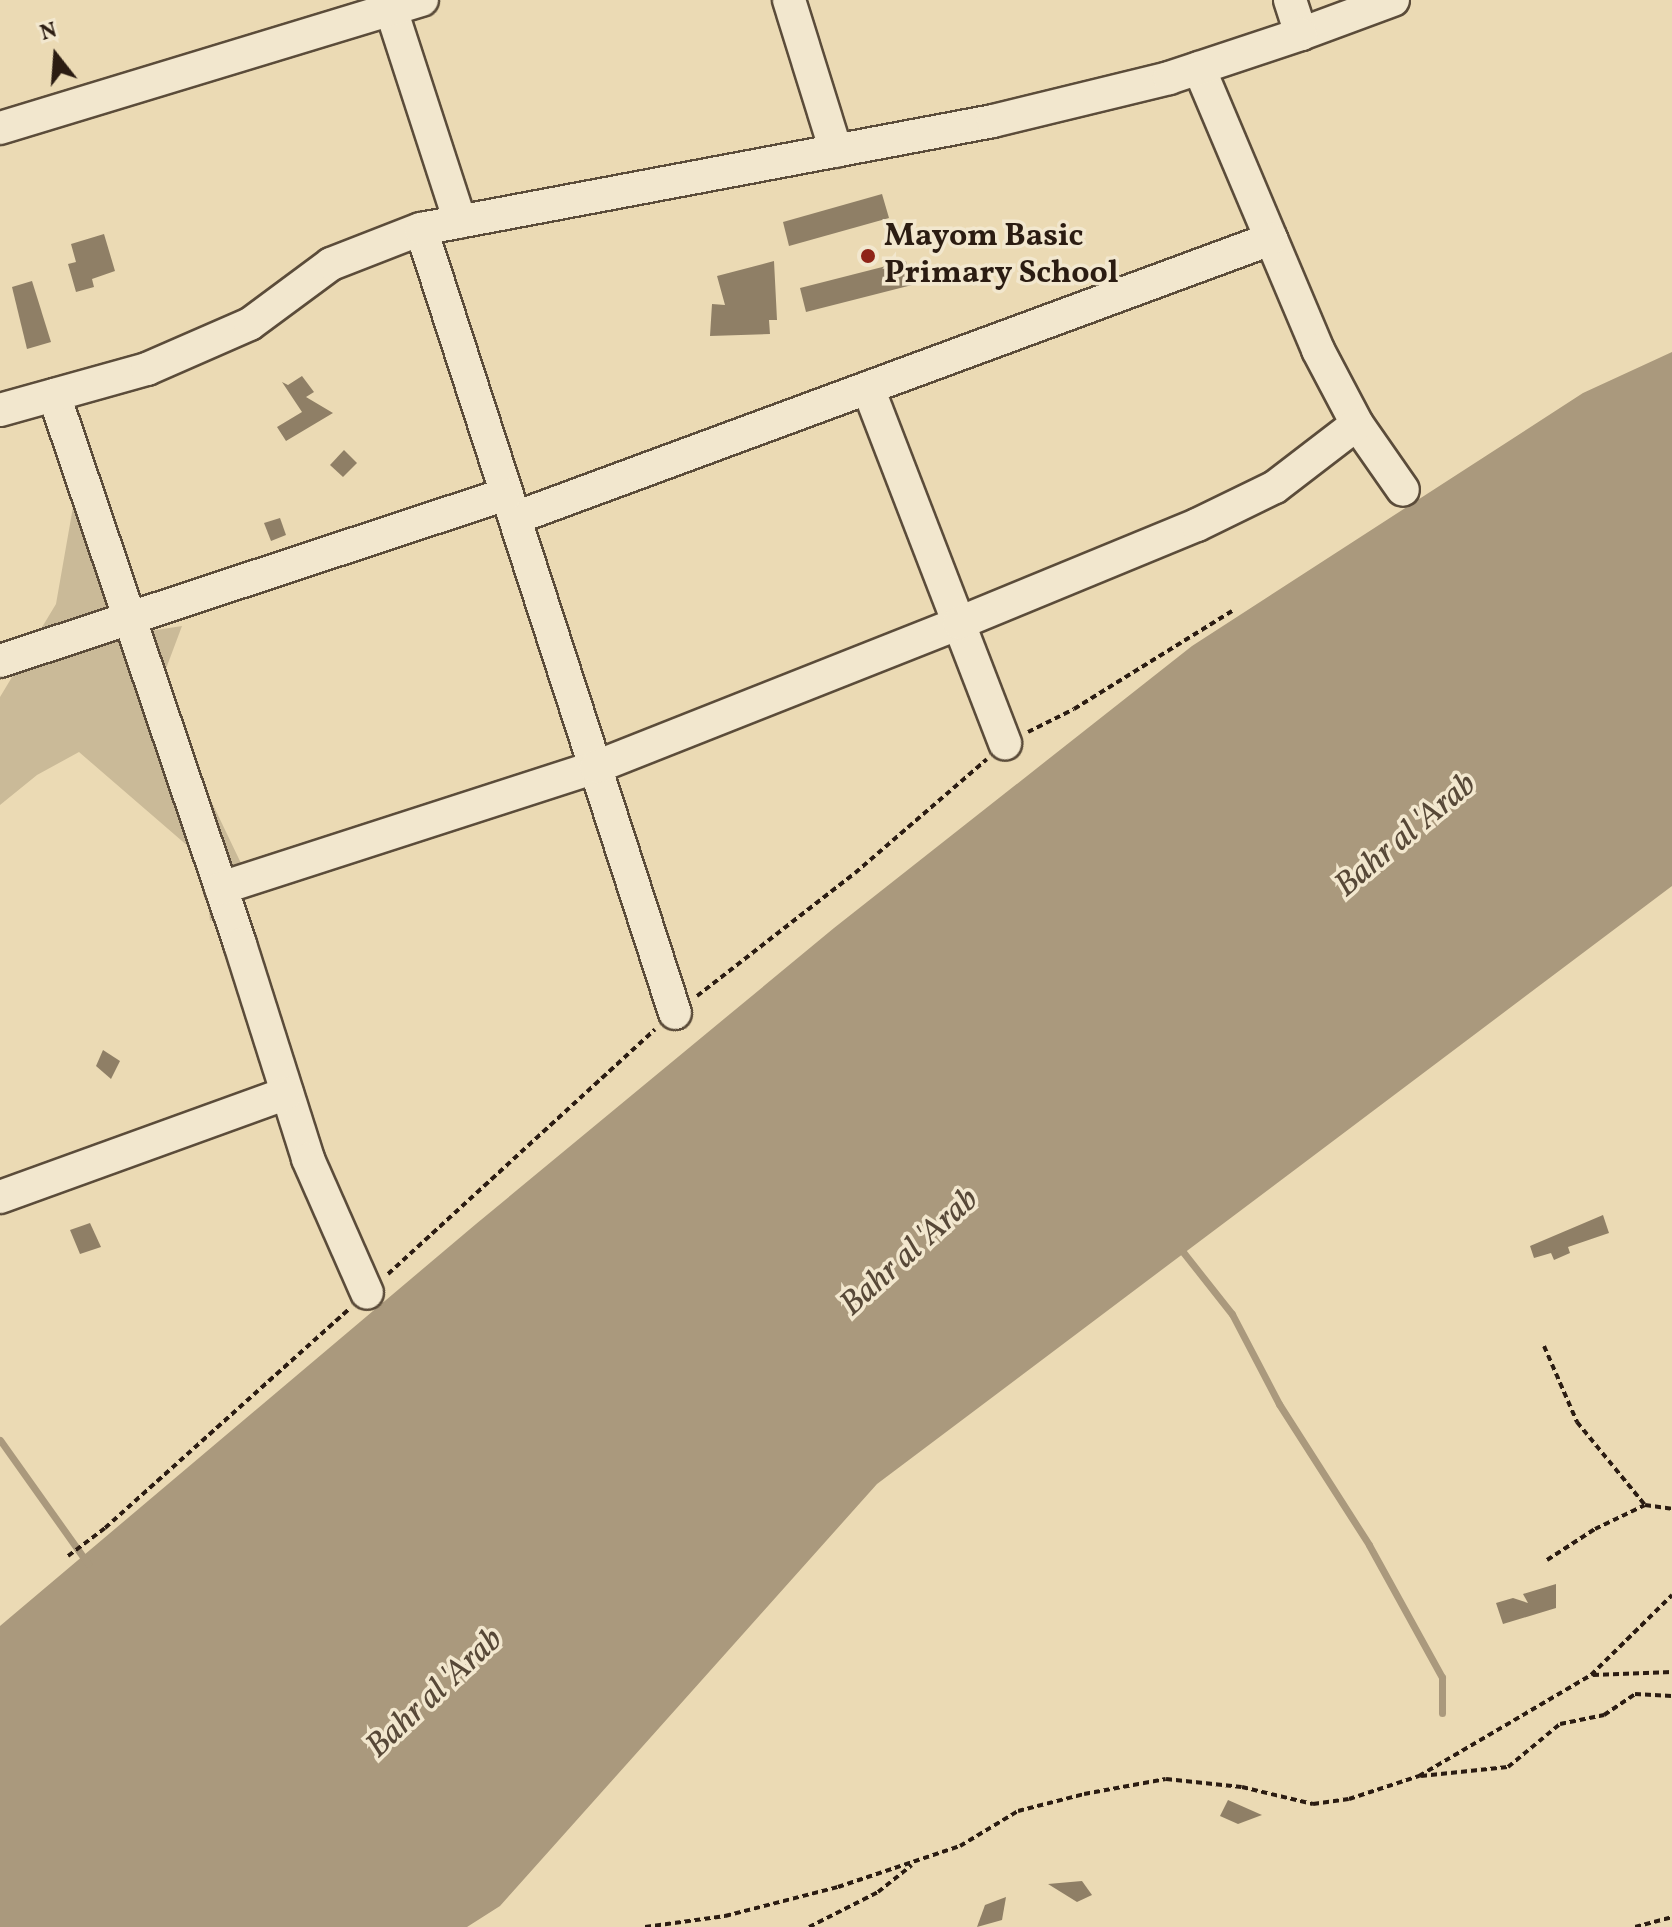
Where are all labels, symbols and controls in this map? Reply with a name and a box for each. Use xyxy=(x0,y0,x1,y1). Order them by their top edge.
text: N xyxy=(37,15,61,50)
north arrow xyxy=(16,16,96,96)
place label: Mayom Basic Primary School xyxy=(884,219,1119,294)
marker: Mayom Basic Primary School xyxy=(859,247,877,265)
water label: Bahr al 'Arab xyxy=(1327,765,1485,907)
water label: Bahr al 'Arab xyxy=(833,1180,987,1326)
water label: Bahr al 'Arab xyxy=(358,1620,512,1768)

